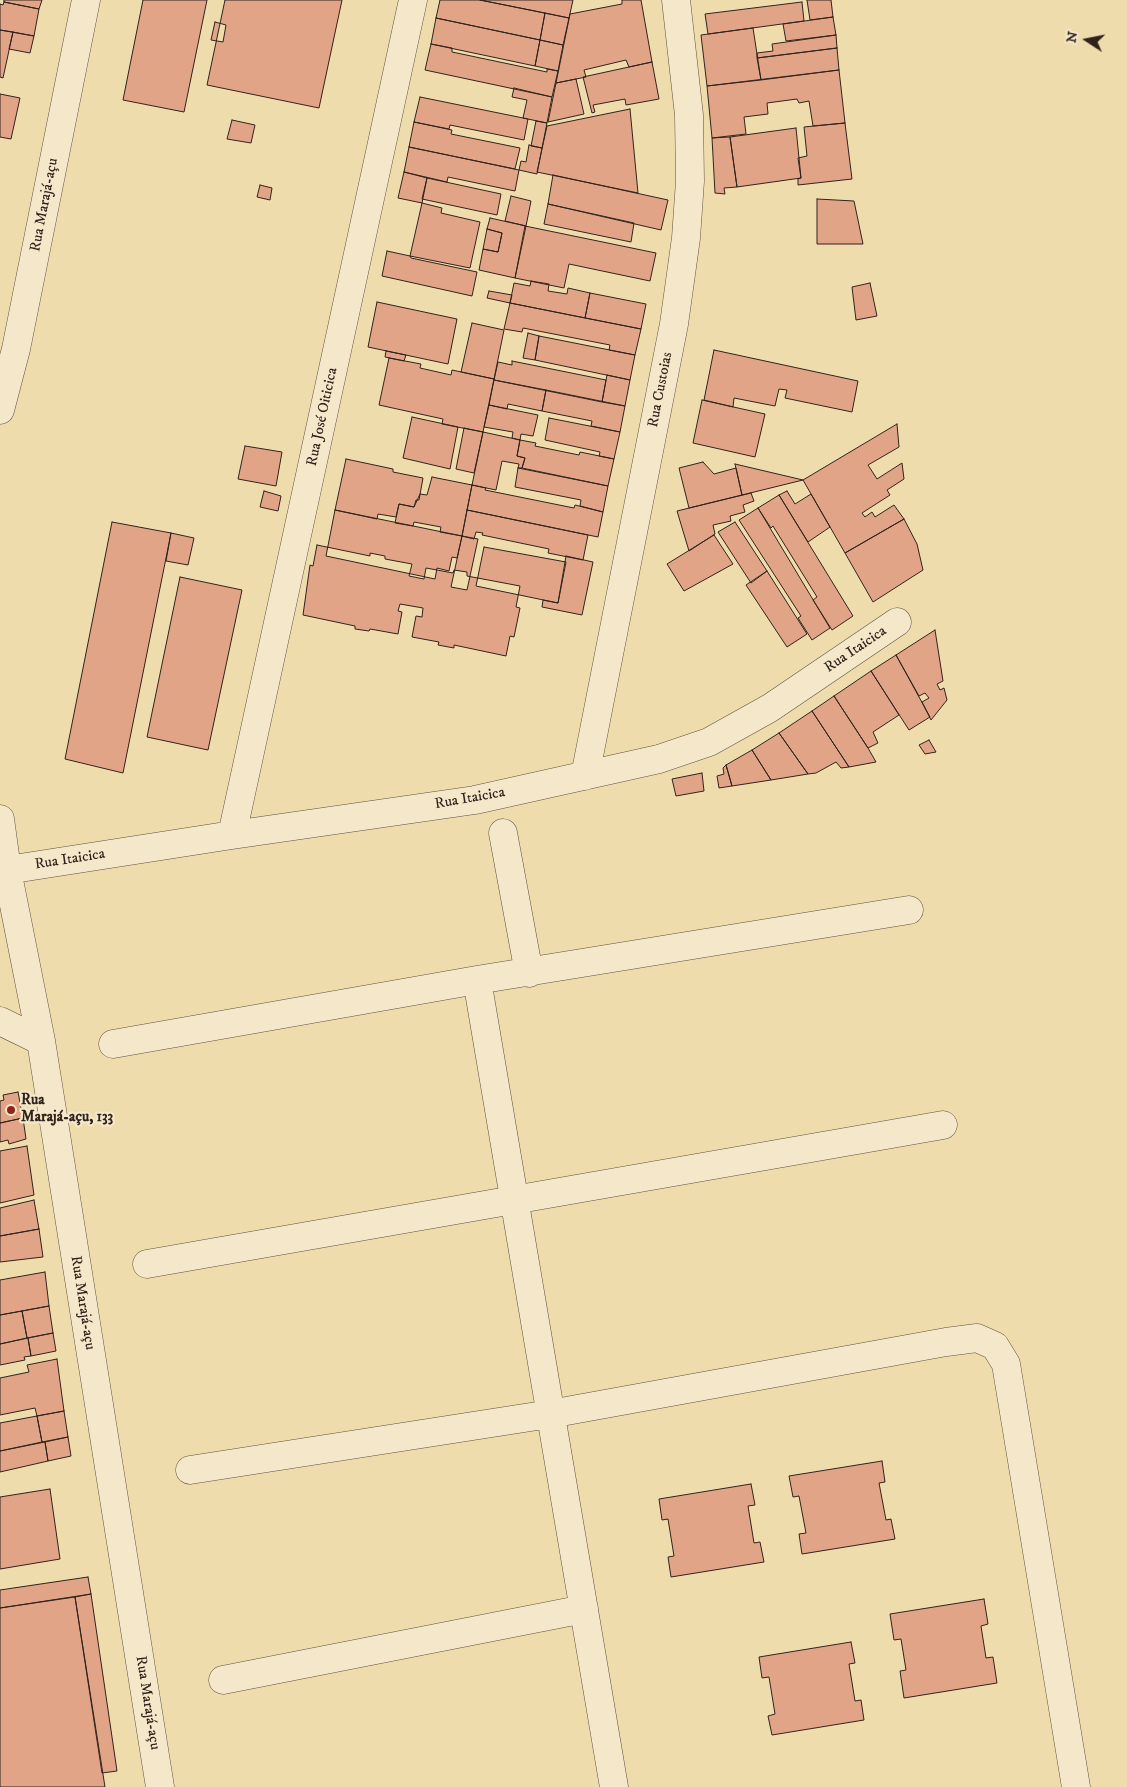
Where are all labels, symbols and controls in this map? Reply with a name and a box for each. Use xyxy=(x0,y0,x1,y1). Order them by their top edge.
north arrow xyxy=(1062,15,1112,65)
text: N xyxy=(1062,30,1082,44)
street label: Rua Marajá-açu xyxy=(27,157,63,253)
street label: Rua Custoias xyxy=(645,351,677,429)
street label: Rua José Oiticica xyxy=(304,366,342,468)
street label: Rua Itaicica xyxy=(822,623,890,677)
street label: Rua Itaicica xyxy=(434,784,506,814)
street label: Rua Itaicica xyxy=(34,846,106,874)
place label: Rua Marajá-açu, 133 xyxy=(21,1092,113,1127)
marker: Rua Marajá-açu, 133 xyxy=(5,1104,17,1116)
street label: Rua Marajá-açu xyxy=(66,1255,98,1351)
street label: Rua Marajá-açu xyxy=(131,1655,163,1751)

